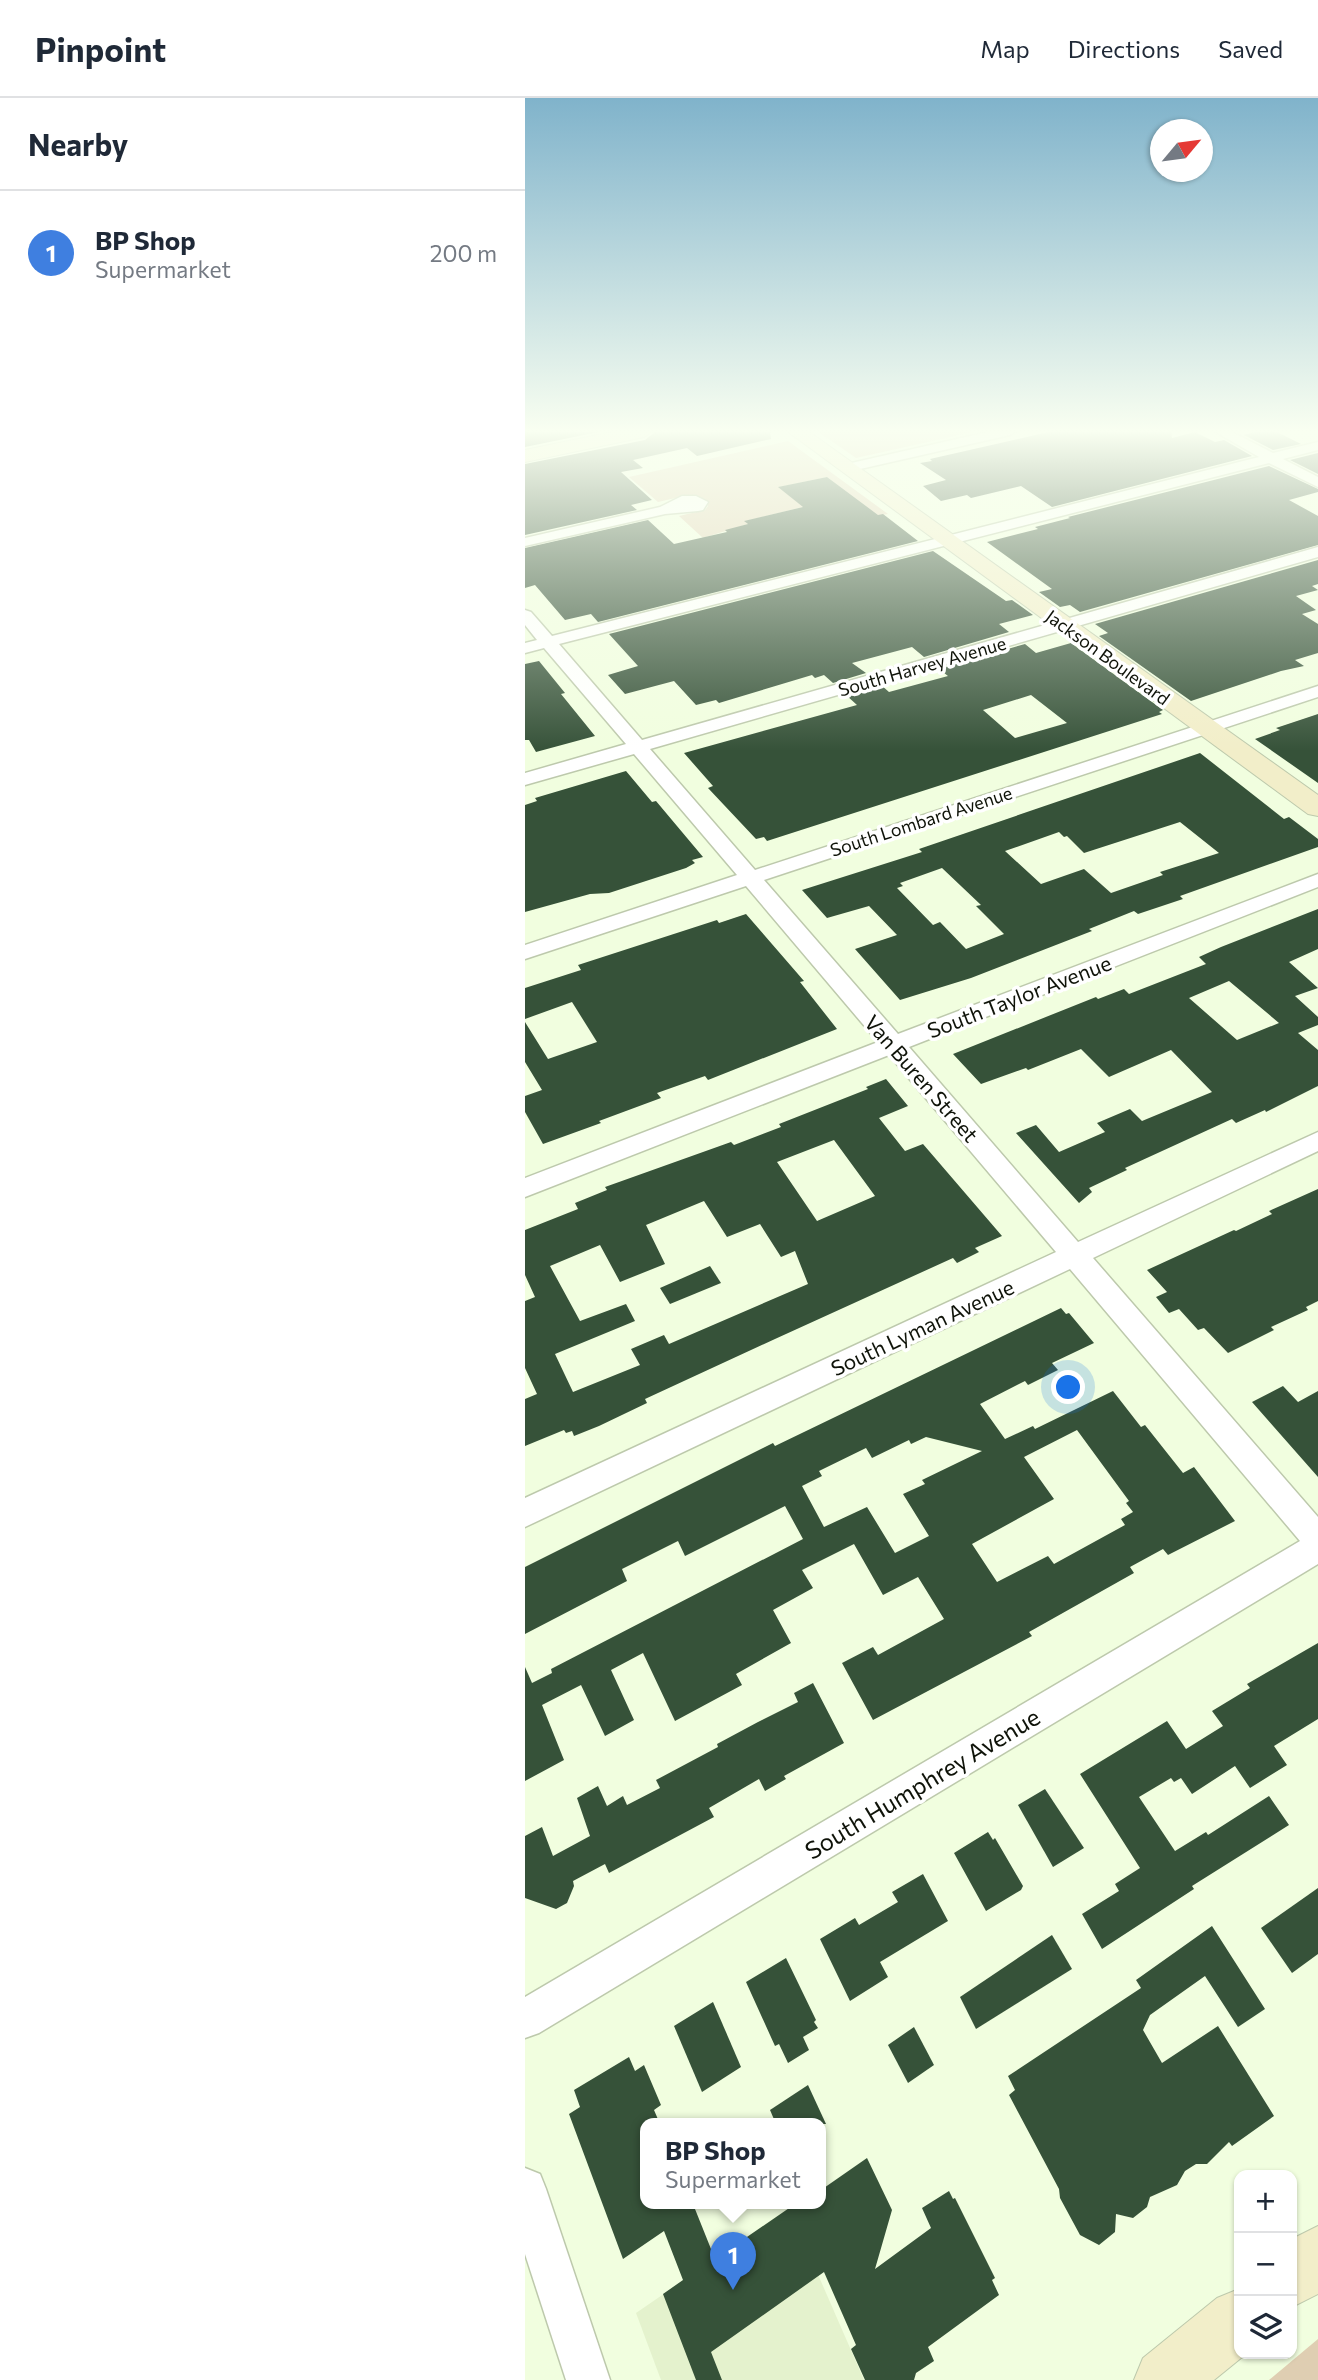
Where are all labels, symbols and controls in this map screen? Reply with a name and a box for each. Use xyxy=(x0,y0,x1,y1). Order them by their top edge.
text: Pinpoint xyxy=(35,28,166,69)
text: Map xyxy=(980,34,1030,63)
text: Directions xyxy=(1068,34,1180,63)
text: Saved xyxy=(1218,34,1283,63)
north arrow xyxy=(1150,119,1213,182)
text: Nearby xyxy=(28,125,128,162)
text: BP Shop xyxy=(95,224,196,255)
text: 1 xyxy=(46,239,56,267)
text: 200 m xyxy=(430,239,497,267)
text: Supermarket xyxy=(95,255,231,283)
street label: Jackson Boulevard xyxy=(1042,605,1174,709)
street label: South Harvey Avenue xyxy=(836,632,1008,700)
street label: South Lombard Avenue xyxy=(827,781,1015,861)
street label: South Taylor Avenue xyxy=(924,949,1114,1043)
street label: Van Buren Street xyxy=(860,1009,984,1147)
street label: South Lyman Avenue xyxy=(827,1274,1017,1380)
your location xyxy=(1051,1370,1085,1404)
street label: South Humphrey Avenue xyxy=(799,1701,1045,1865)
popup xyxy=(640,2118,826,2209)
text: BP Shop xyxy=(665,2134,766,2165)
text: Supermarket xyxy=(665,2165,801,2193)
map controls xyxy=(1234,2170,1297,2359)
button: + xyxy=(1234,2170,1297,2233)
pin: 1 xyxy=(710,2232,756,2290)
button: − xyxy=(1234,2233,1297,2296)
button: layers xyxy=(1234,2296,1297,2359)

